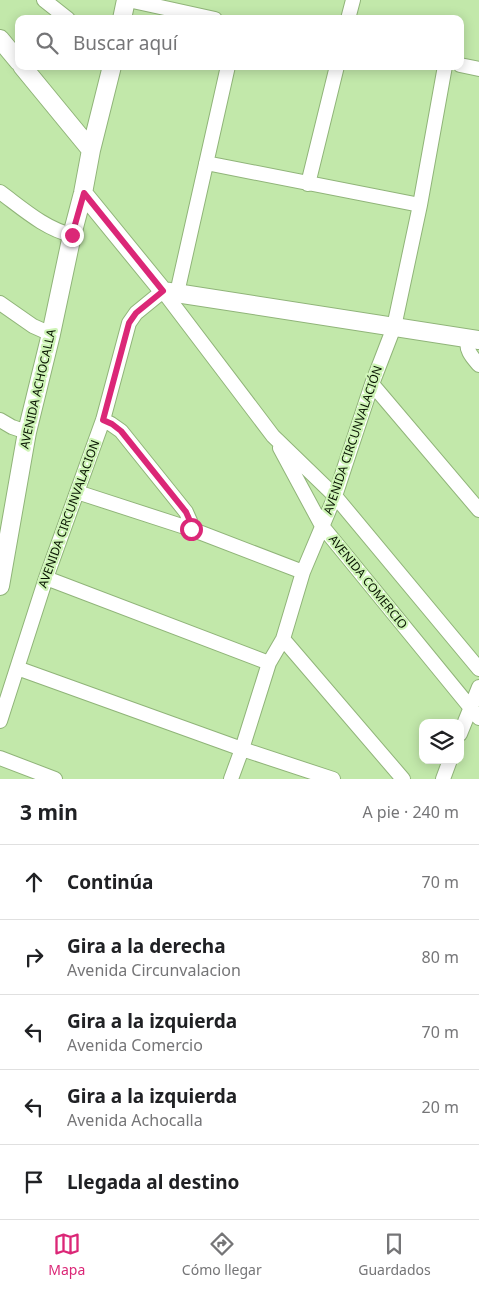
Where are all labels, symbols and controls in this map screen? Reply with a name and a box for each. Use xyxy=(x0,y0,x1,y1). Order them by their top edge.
search box xyxy=(15,15,464,70)
icon: search xyxy=(33,29,61,57)
text: Buscar aquí xyxy=(73,30,178,56)
route end xyxy=(61,224,84,247)
street label: AVENIDA ACHOCALLA xyxy=(15,327,60,450)
street label: AVENIDA CIRCUNVALACIÓN xyxy=(319,363,386,517)
street label: AVENIDA CIRCUNVALACION xyxy=(34,437,103,590)
route start xyxy=(180,518,203,541)
street label: AVENIDA COMERCIO xyxy=(325,531,412,632)
map controls xyxy=(419,719,464,764)
button: layers xyxy=(419,719,464,764)
text: 3 min xyxy=(20,798,78,826)
text: A pie · 240 m xyxy=(362,801,459,823)
icon: ahead xyxy=(20,868,48,896)
text: Continúa xyxy=(67,869,153,895)
text: 70 m xyxy=(422,871,459,893)
text: Gira a la derecha xyxy=(67,933,226,959)
icon: right xyxy=(20,943,48,971)
text: 80 m xyxy=(422,946,459,968)
text: Avenida Circunvalacion xyxy=(67,959,241,981)
text: Gira a la izquierda xyxy=(67,1008,237,1034)
icon: left xyxy=(20,1018,48,1046)
text: 70 m xyxy=(422,1021,459,1043)
text: Avenida Comercio xyxy=(67,1034,203,1056)
text: Gira a la izquierda xyxy=(67,1083,237,1109)
icon: left xyxy=(20,1093,48,1121)
text: 20 m xyxy=(422,1096,459,1118)
text: Avenida Achocalla xyxy=(67,1109,203,1131)
icon: arrive xyxy=(20,1168,48,1196)
text: Llegada al destino xyxy=(67,1169,239,1195)
tab: Mapa xyxy=(48,1230,85,1279)
tab: Cómo llegar xyxy=(182,1230,262,1279)
tab: Guardados xyxy=(358,1230,431,1279)

